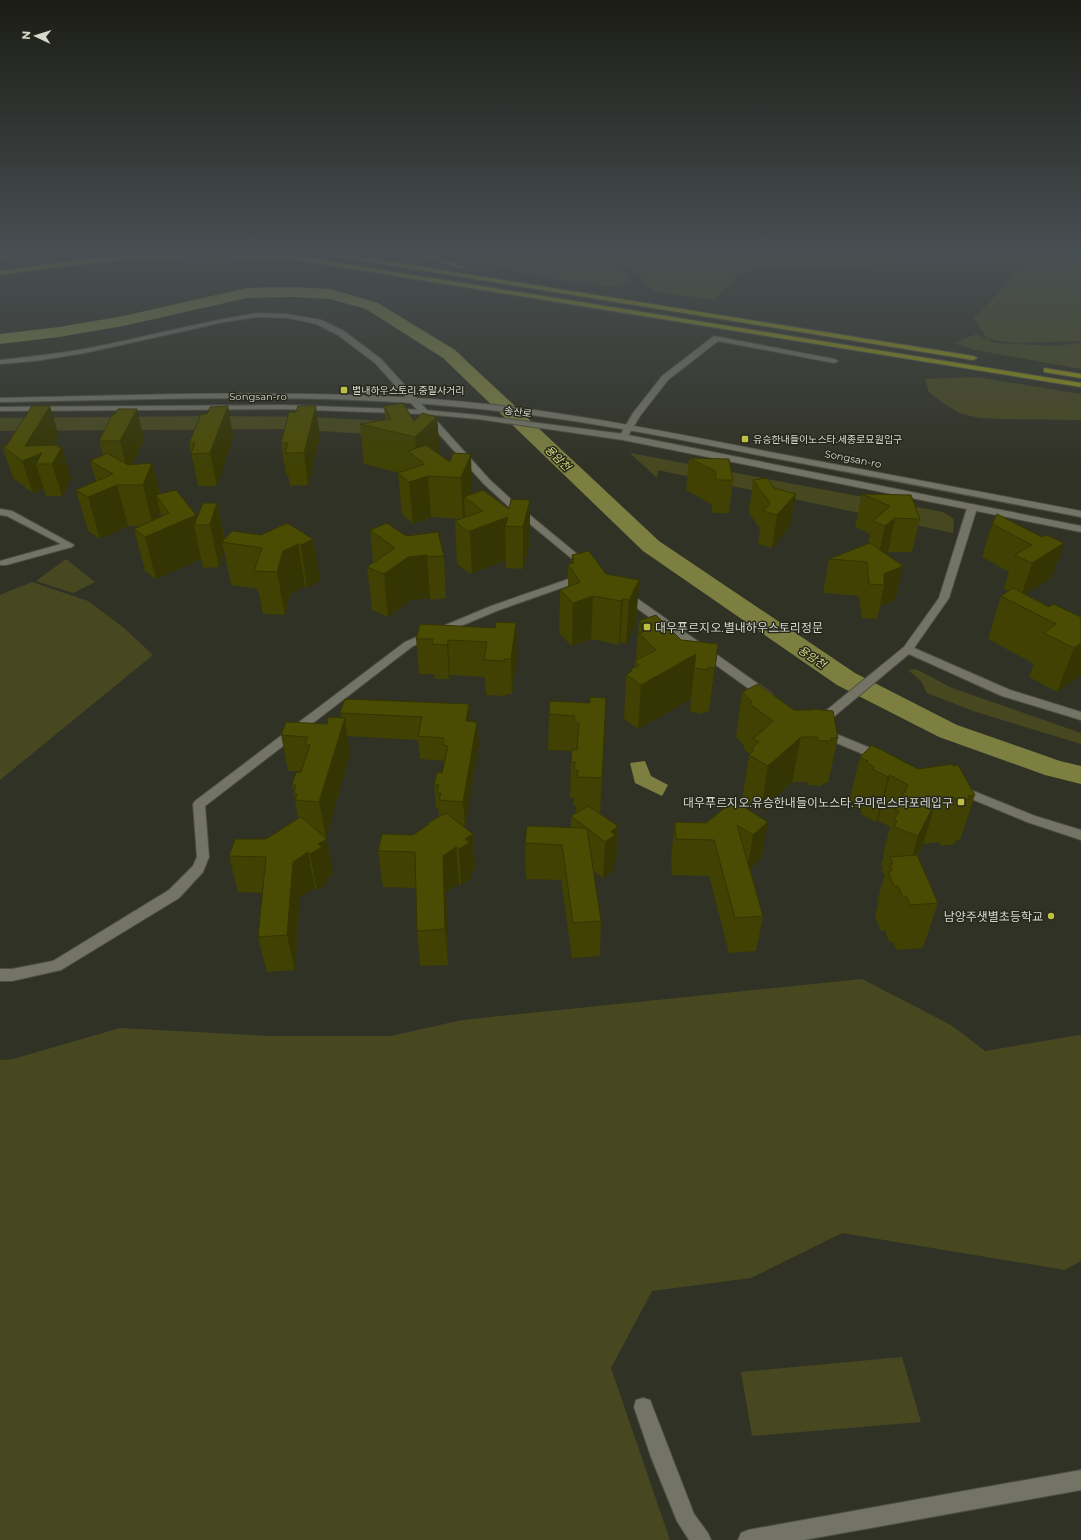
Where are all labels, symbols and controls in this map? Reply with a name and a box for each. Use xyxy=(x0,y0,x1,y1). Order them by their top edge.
north arrow xyxy=(16,16,56,56)
text: N xyxy=(19,30,33,40)
place label: 별내하우스토리.중말사거리 xyxy=(352,384,465,397)
marker: 별내하우스토리.중말사거리 xyxy=(339,385,349,395)
street label: Songsan-ro xyxy=(229,390,287,403)
street label: 송산로 xyxy=(503,404,533,420)
place label: 유승한내들이노스타.세종로묘원입구 xyxy=(753,433,902,446)
marker: 유승한내들이노스타.세종로묘원입구 xyxy=(740,434,750,444)
water label: 용암천 xyxy=(542,442,575,475)
street label: Songsan-ro xyxy=(824,447,882,471)
place label: 대우푸르지오.별내하우스토리정문 xyxy=(655,620,823,635)
marker: 대우푸르지오.별내하우스토리정문 xyxy=(642,622,652,632)
water label: 용암천 xyxy=(795,643,830,672)
place label: 대우푸르지오.유승한내들이노스타.우미린스타포레입구 xyxy=(683,795,953,810)
marker: 대우푸르지오.유승한내들이노스타.우미린스타포레입구 xyxy=(956,797,966,807)
place label: 남양주샛별초등학교 xyxy=(944,909,1043,924)
marker: 남양주샛별초등학교 xyxy=(1046,911,1056,921)

